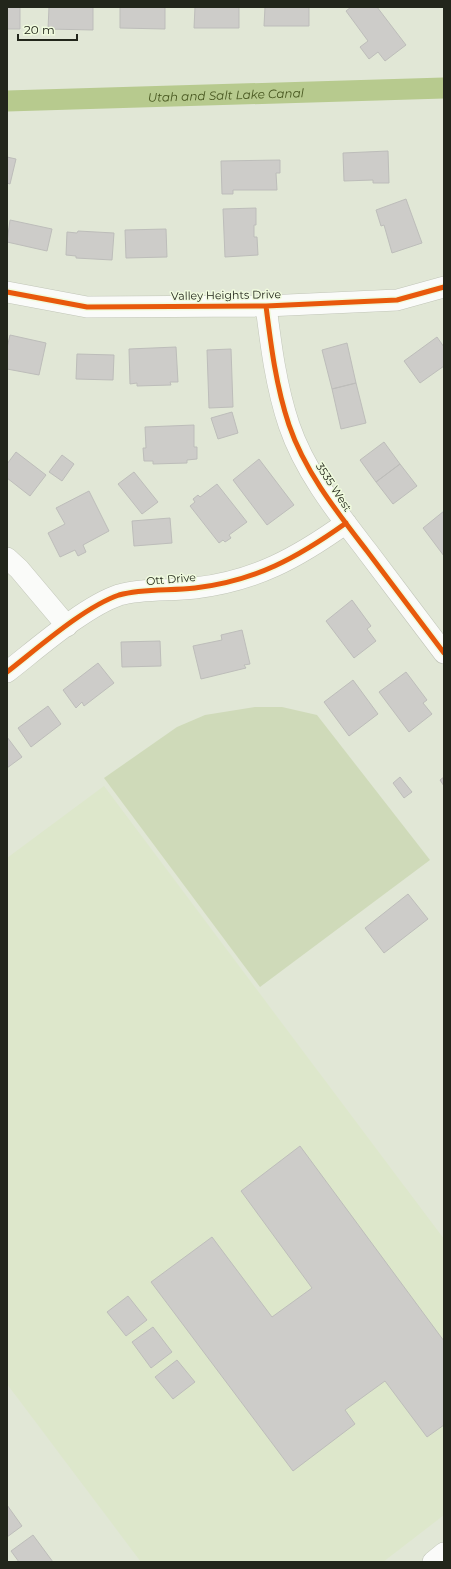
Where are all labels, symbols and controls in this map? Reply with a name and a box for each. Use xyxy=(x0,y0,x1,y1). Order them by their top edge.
scale bar xyxy=(18,16,77,42)
text: 20 m xyxy=(24,22,55,37)
water label: Utah and Salt Lake Canal xyxy=(148,85,305,104)
street label: Valley Heights Drive xyxy=(171,287,281,303)
street label: 3535 West xyxy=(313,460,355,515)
street label: Ott Drive xyxy=(146,570,197,588)

